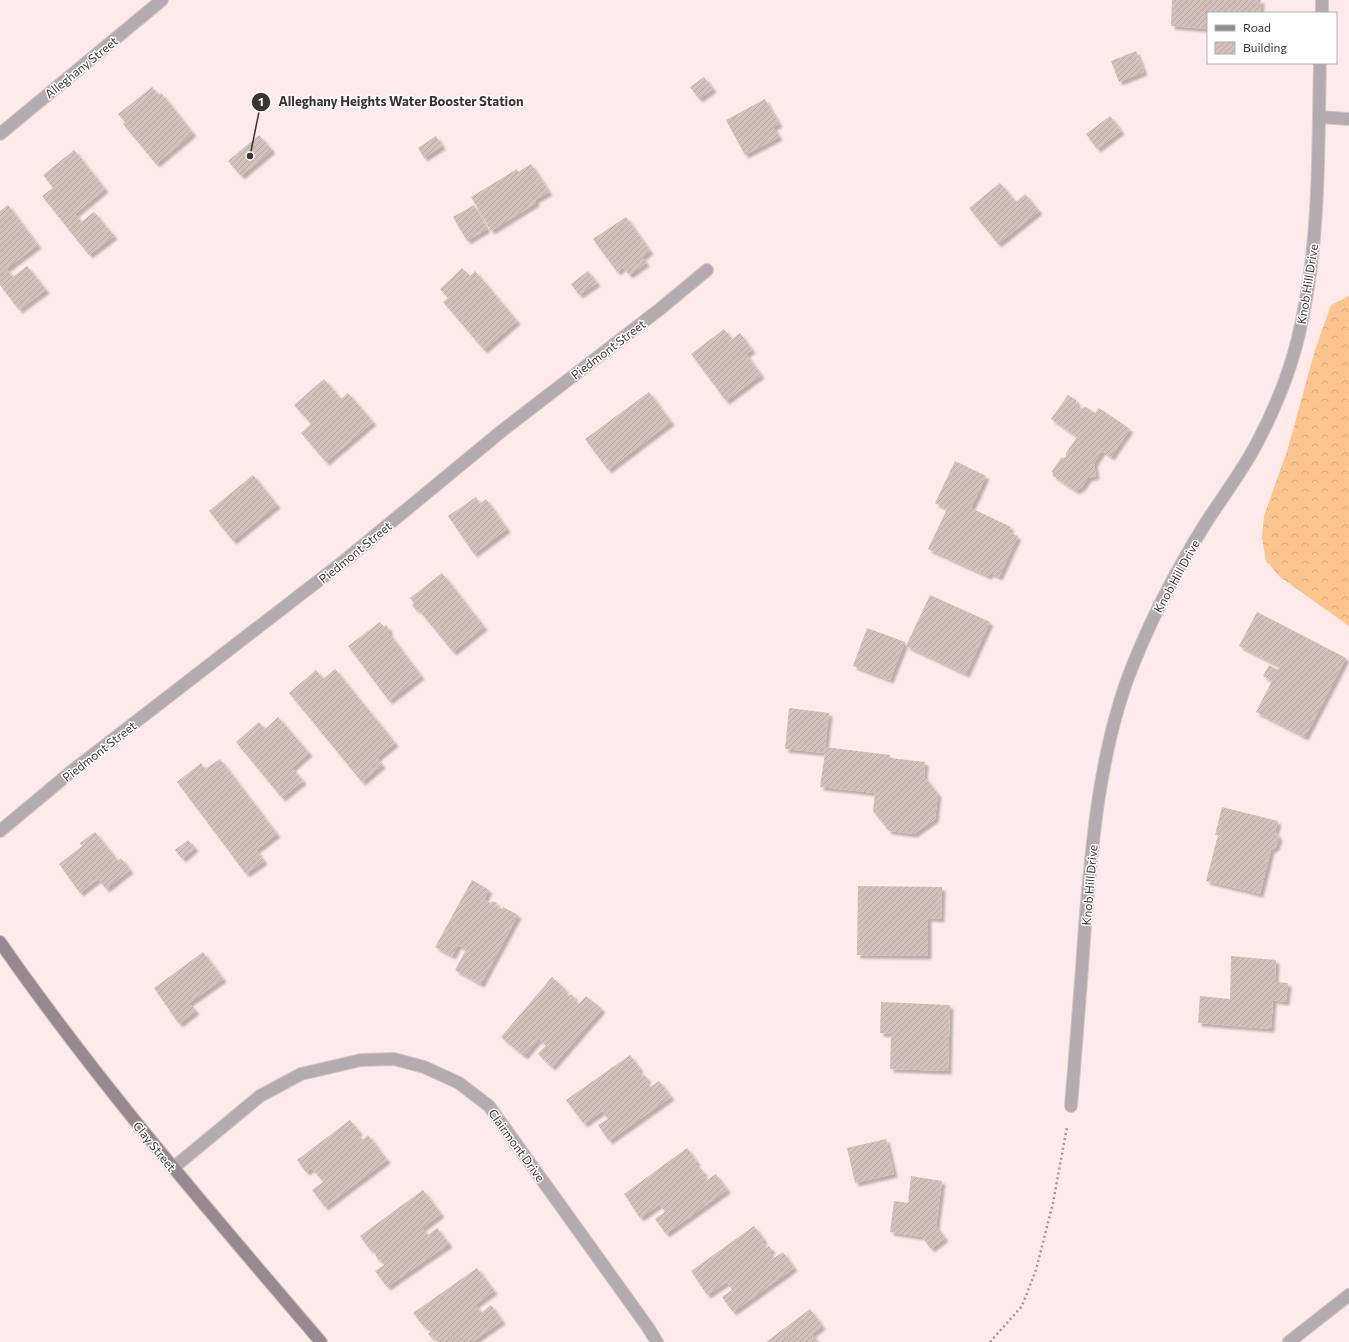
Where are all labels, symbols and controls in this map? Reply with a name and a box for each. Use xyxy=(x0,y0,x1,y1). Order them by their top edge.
legend xyxy=(1207,12,1337,64)
text: Road xyxy=(1243,20,1271,34)
street label: Alleghany Street xyxy=(42,33,120,101)
text: Building xyxy=(1243,40,1287,54)
callout: Alleghany Heights Water Booster Station xyxy=(251,89,532,114)
text: Alleghany Heights Water Booster Station xyxy=(278,93,524,109)
text: 1 xyxy=(258,94,264,108)
street label: Knob Hill Drive xyxy=(1294,243,1320,325)
street label: Piedmont Street xyxy=(568,316,648,382)
street label: Piedmont Street xyxy=(316,518,394,586)
street label: Knob Hill Drive xyxy=(1150,537,1202,615)
street label: Piedmont Street xyxy=(59,718,139,784)
street label: Knob Hill Drive xyxy=(1078,844,1100,926)
street label: Clairmont Drive xyxy=(486,1106,548,1184)
street label: Clay Street xyxy=(131,1118,179,1174)

